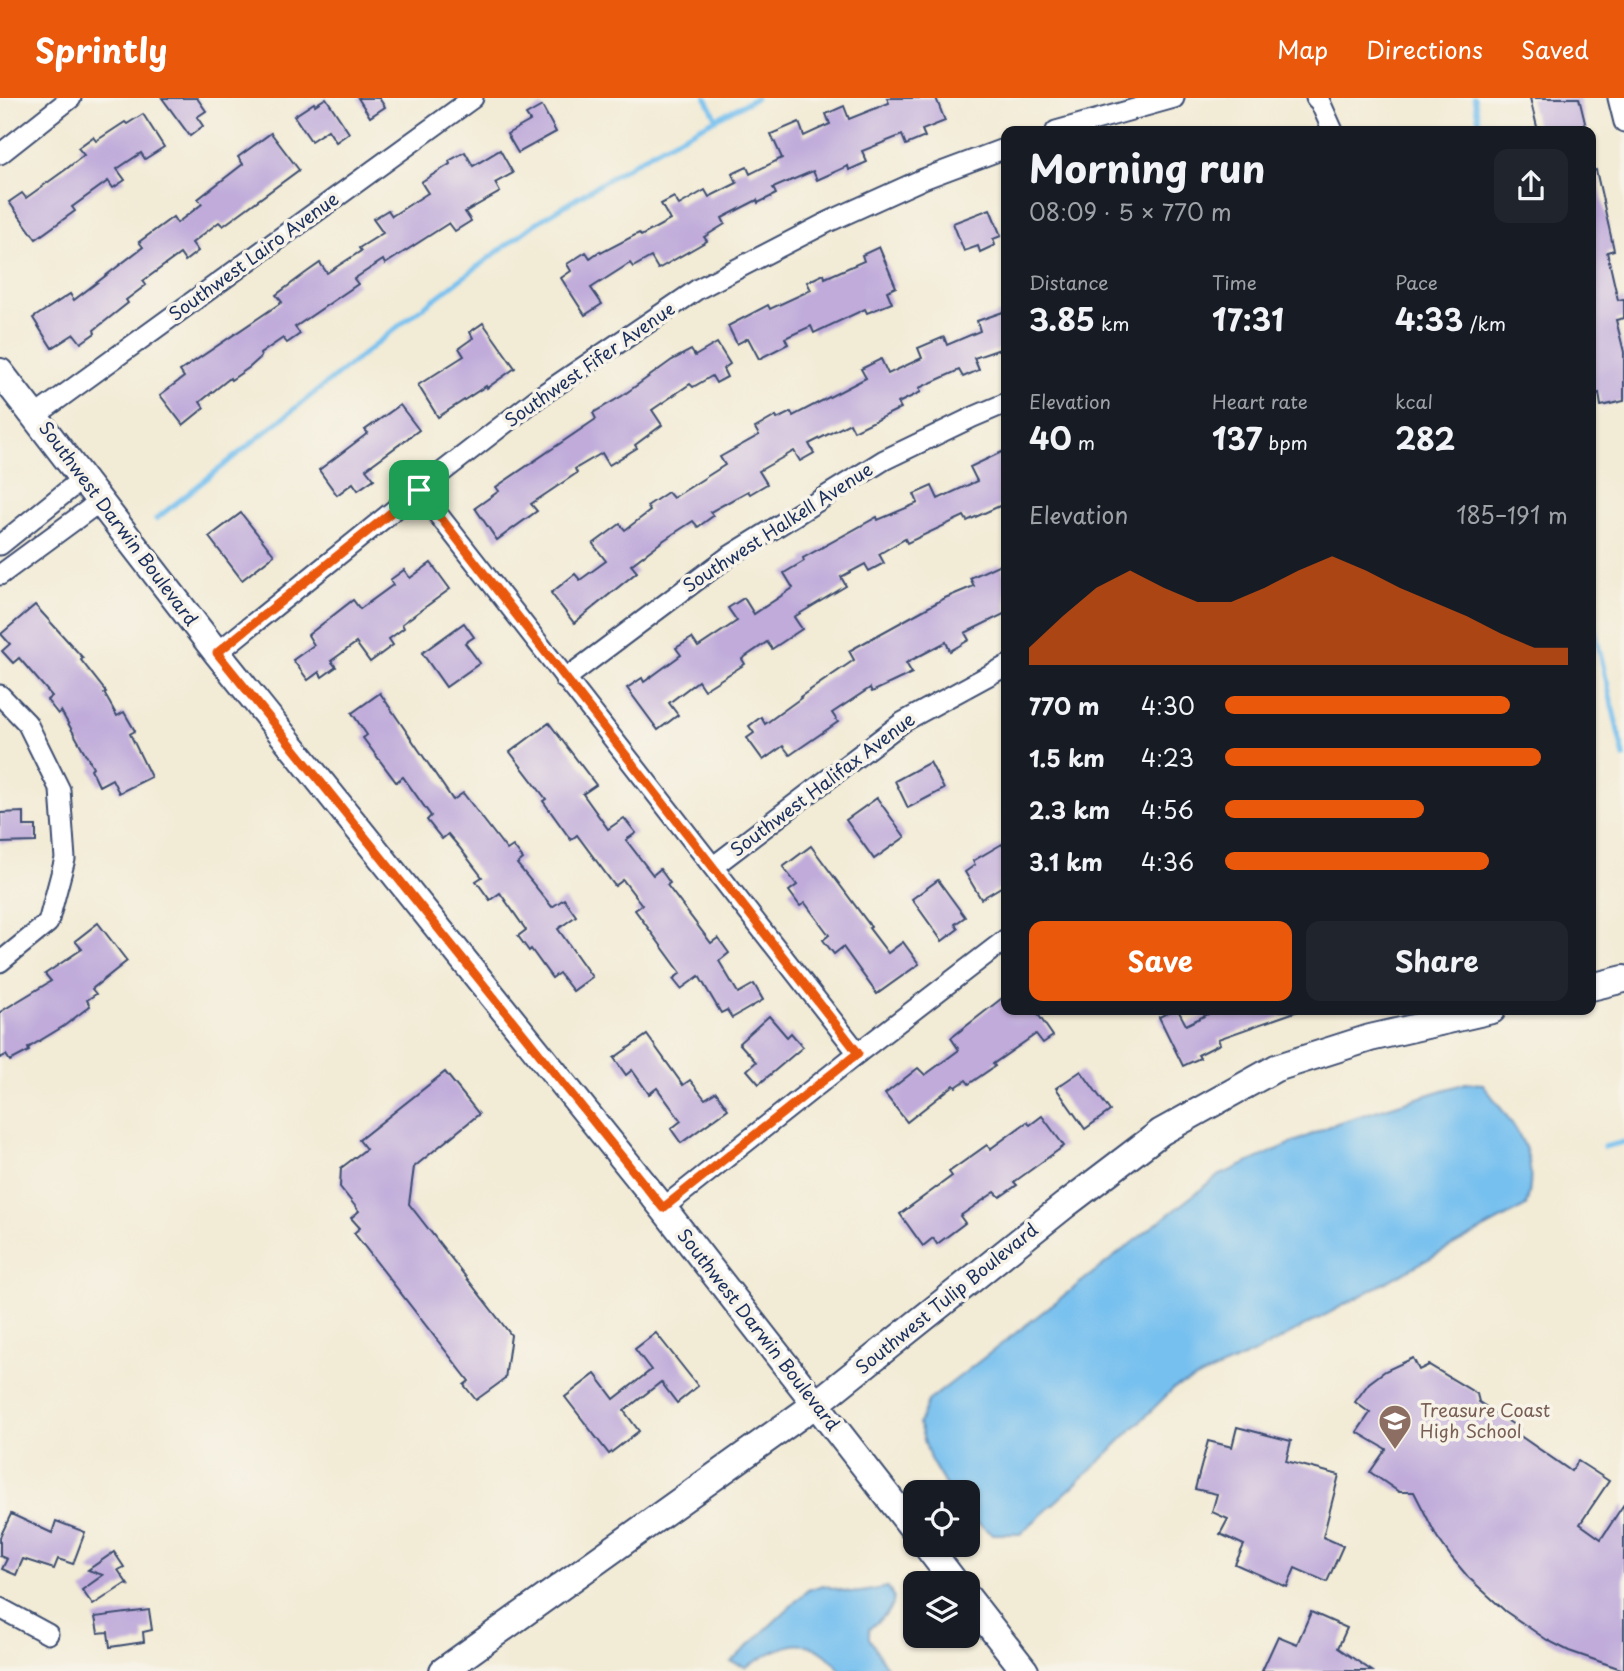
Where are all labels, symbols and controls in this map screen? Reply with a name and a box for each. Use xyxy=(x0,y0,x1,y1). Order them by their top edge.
text: Sprintly xyxy=(35,24,167,74)
text: Map xyxy=(1277,31,1328,67)
text: Directions xyxy=(1366,31,1483,67)
text: Saved xyxy=(1521,31,1589,67)
text: Morning run xyxy=(1029,139,1265,196)
button: share xyxy=(1494,149,1568,223)
street label: Southwest Lairo Avenue xyxy=(163,185,344,327)
text: 08:09 · 5 × 770 m xyxy=(1029,194,1232,229)
text: Distance xyxy=(1029,268,1109,296)
text: Time xyxy=(1212,268,1257,296)
text: Pace xyxy=(1395,268,1438,296)
street label: Southwest Fifer Avenue xyxy=(499,295,680,433)
text: 3.85 xyxy=(1029,296,1095,341)
text: 17:31 xyxy=(1212,296,1284,341)
text: 4:33 xyxy=(1395,296,1463,341)
text: km xyxy=(1095,309,1130,337)
text: /km xyxy=(1463,309,1506,337)
text: Elevation xyxy=(1029,387,1111,415)
text: Heart rate xyxy=(1212,387,1308,415)
text: kcal xyxy=(1395,387,1433,415)
street label: Southwest Darwin Boulevard xyxy=(33,415,205,631)
text: 40 xyxy=(1029,415,1072,460)
text: 137 xyxy=(1212,415,1262,460)
text: 282 xyxy=(1395,415,1455,460)
text: m xyxy=(1072,428,1095,456)
text: bpm xyxy=(1262,428,1308,456)
street label: Southwest Halkell Avenue xyxy=(677,455,878,598)
pin xyxy=(389,460,449,520)
icon: arrive xyxy=(400,471,438,509)
text: Elevation xyxy=(1029,497,1128,532)
text: 185–191 m xyxy=(1456,497,1568,532)
text: 770 m xyxy=(1029,688,1099,723)
text: 4:30 xyxy=(1141,688,1195,723)
street label: Southwest Halifax Avenue xyxy=(724,705,920,862)
text: 1.5 km xyxy=(1029,740,1105,775)
text: 4:23 xyxy=(1141,740,1194,775)
text: 2.3 km xyxy=(1029,792,1110,827)
text: 4:56 xyxy=(1141,792,1194,827)
text: 3.1 km xyxy=(1029,844,1103,879)
text: 4:36 xyxy=(1141,844,1194,879)
button: Save xyxy=(1029,921,1292,1001)
button: Share xyxy=(1306,921,1568,1001)
street label: Southwest Tulip Boulevard xyxy=(849,1216,1043,1380)
street label: Southwest Darwin Boulevard xyxy=(672,1222,847,1436)
place label: Treasure Coast High School xyxy=(1420,1396,1550,1444)
school or university icon: Treasure Coast High School xyxy=(1376,1402,1414,1451)
map controls xyxy=(903,1480,980,1648)
button: locate xyxy=(903,1480,980,1557)
button: layers xyxy=(903,1571,980,1648)

